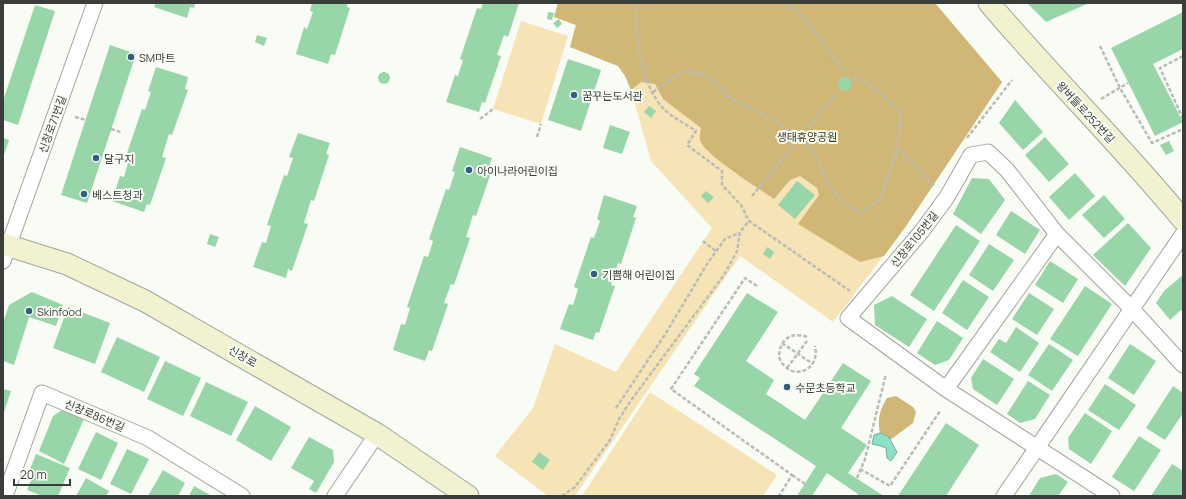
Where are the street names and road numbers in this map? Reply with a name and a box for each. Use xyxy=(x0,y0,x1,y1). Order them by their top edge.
street label: 왕버들로252번길 xyxy=(1053,78,1119,146)
street label: 신창로71번길 xyxy=(35,93,69,155)
street label: 신창로105번길 xyxy=(887,208,941,270)
street label: 신창로 xyxy=(226,342,260,370)
street label: 신창로86번길 xyxy=(63,396,127,434)

